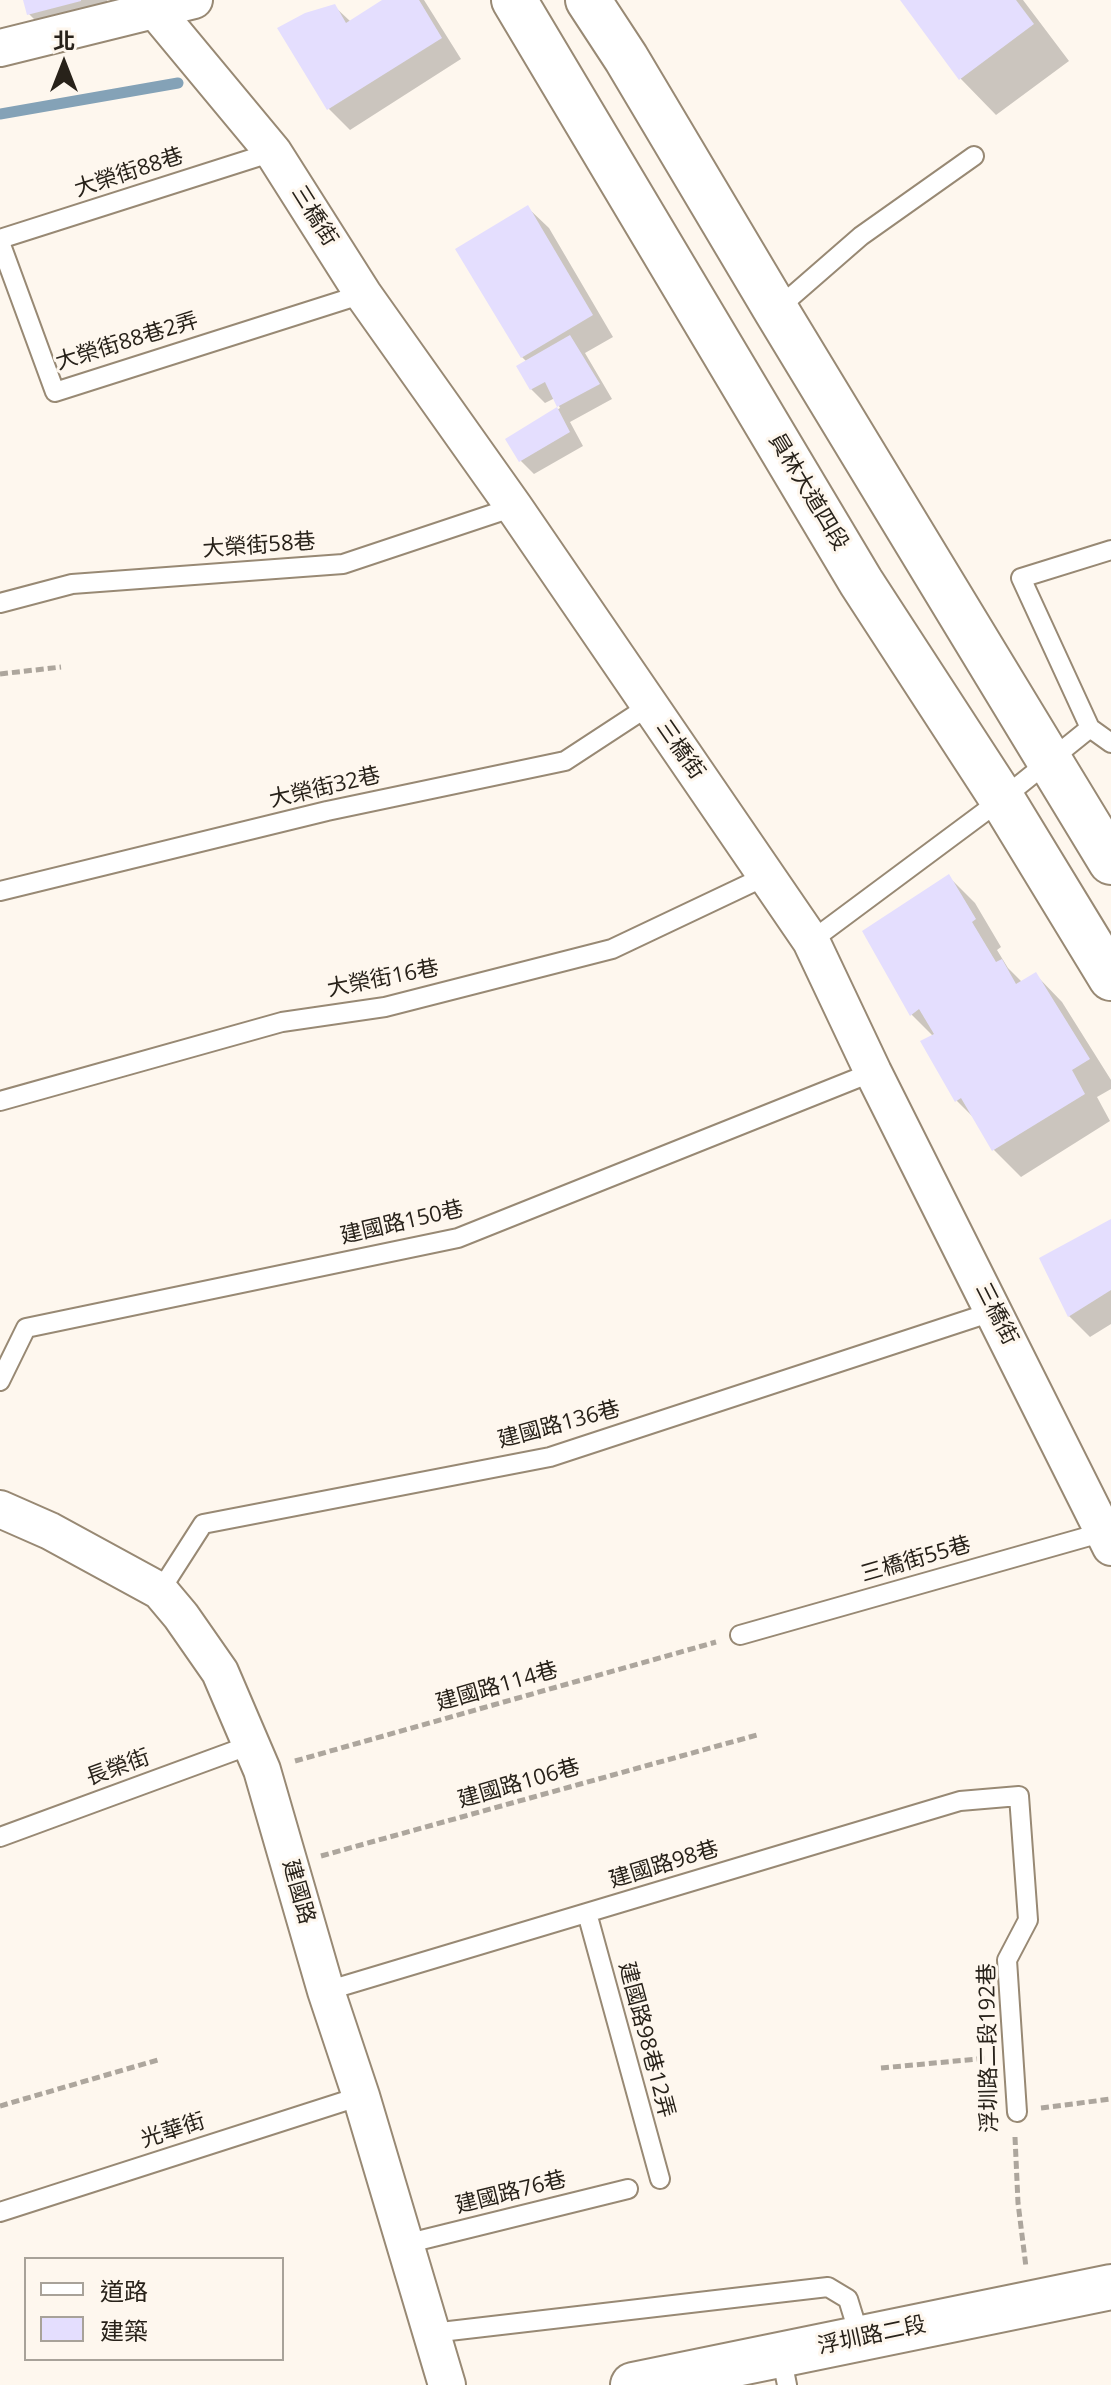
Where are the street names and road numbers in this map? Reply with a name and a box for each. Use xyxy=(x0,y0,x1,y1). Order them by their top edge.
street label: 大榮街88巷 xyxy=(71,143,187,203)
street label: 三橋街 xyxy=(285,181,343,251)
street label: 大榮街88巷2弄 xyxy=(52,308,202,376)
street label: 員林大道四段 xyxy=(763,429,853,555)
street label: 大榮街58巷 xyxy=(202,529,316,563)
street label: 三橋街 xyxy=(650,715,710,785)
street label: 大榮街32巷 xyxy=(267,762,383,814)
street label: 大榮街16巷 xyxy=(325,955,441,1003)
street label: 建國路150巷 xyxy=(338,1196,466,1250)
street label: 三橋街 xyxy=(969,1279,1023,1349)
street label: 建國路136巷 xyxy=(495,1396,623,1454)
street label: 三橋街55巷 xyxy=(858,1532,974,1588)
street label: 建國路114巷 xyxy=(433,1657,561,1717)
street label: 長榮街 xyxy=(82,1744,154,1792)
street label: 建國路106巷 xyxy=(455,1754,583,1814)
street label: 建國路98巷 xyxy=(606,1836,722,1894)
street label: 建國路 xyxy=(276,1857,320,1927)
street label: 建國路98巷12弄 xyxy=(613,1959,679,2121)
street label: 浮圳路二段192巷 xyxy=(974,1963,1004,2133)
street label: 光華街 xyxy=(138,2108,208,2154)
street label: 建國路76巷 xyxy=(453,2167,569,2219)
street label: 浮圳路二段 xyxy=(815,2312,929,2360)

